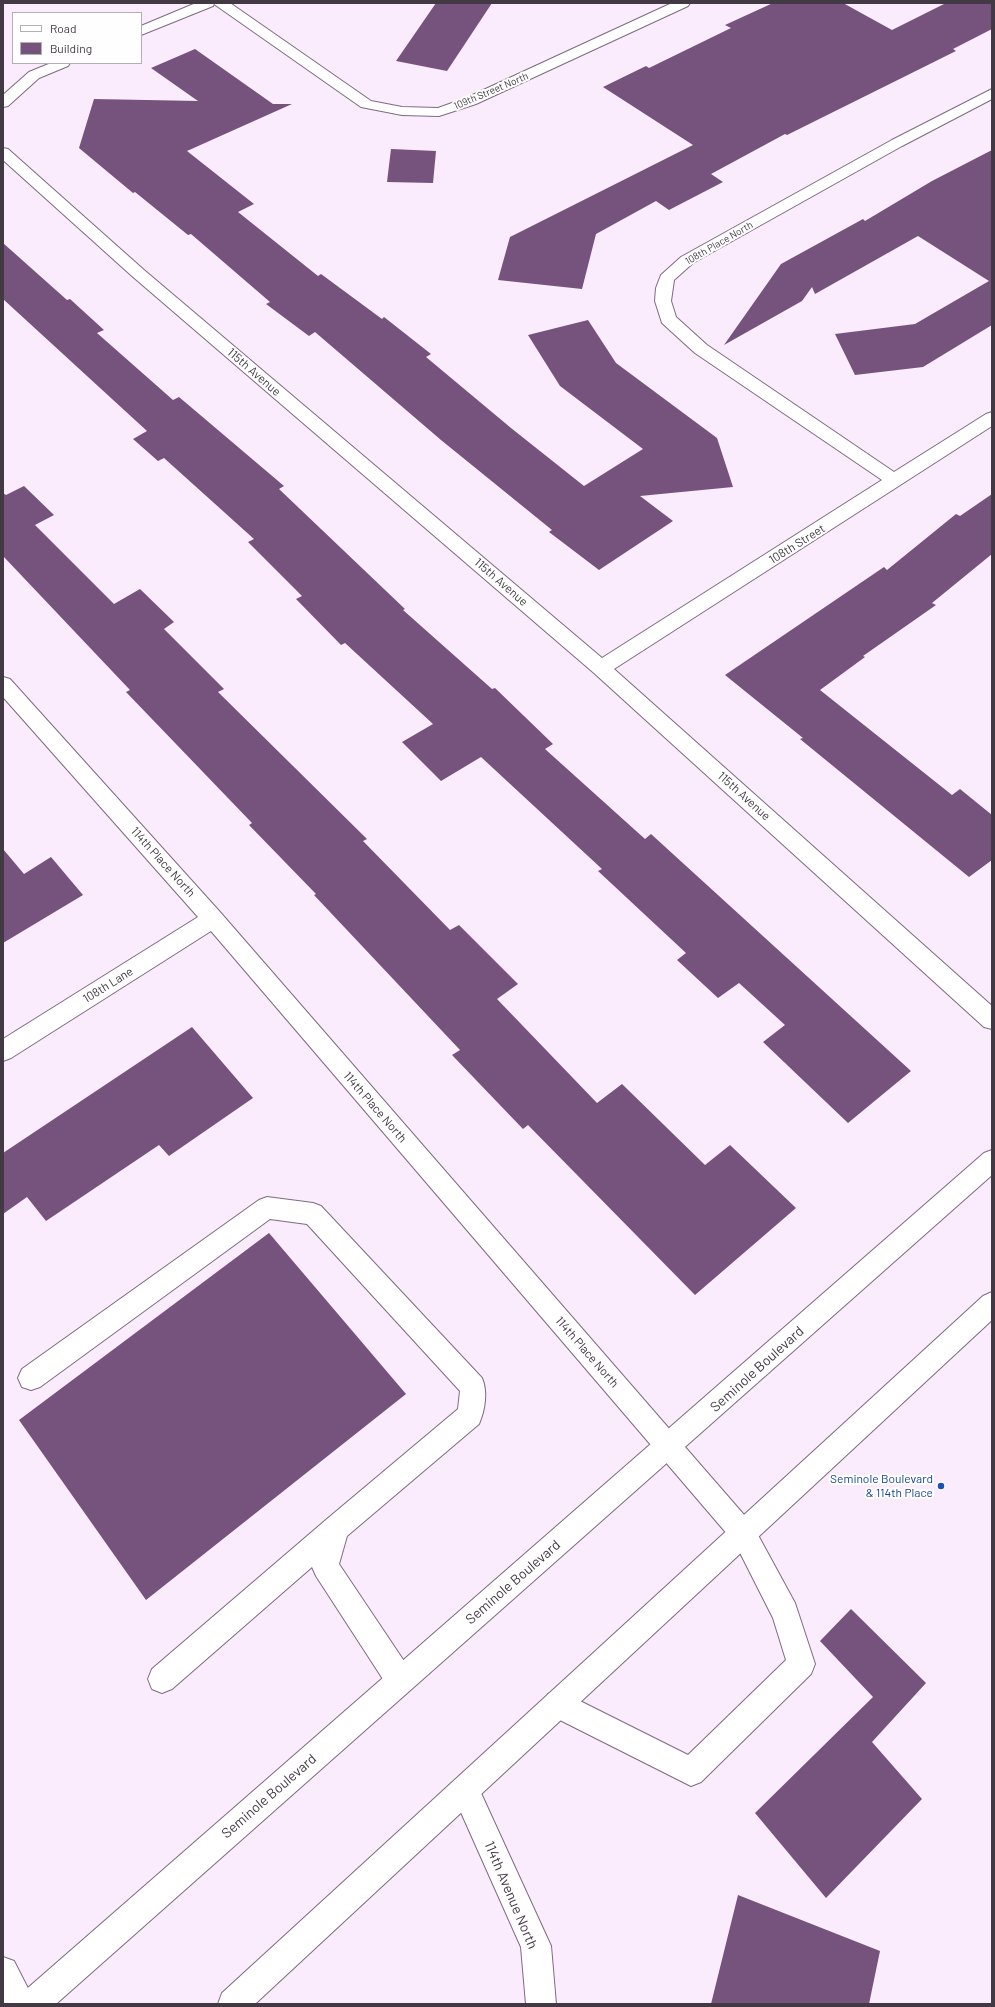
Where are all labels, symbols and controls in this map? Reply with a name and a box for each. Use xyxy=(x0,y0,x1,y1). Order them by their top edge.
legend xyxy=(12,12,142,64)
text: Road xyxy=(50,21,77,35)
text: Building xyxy=(50,41,92,55)
street label: 109th Street North xyxy=(452,70,530,112)
street label: 108th Place North xyxy=(683,219,755,267)
street label: 115th Avenue xyxy=(224,345,284,399)
street label: 108th Street xyxy=(766,521,828,567)
street label: 115th Avenue xyxy=(471,555,531,609)
street label: 115th Avenue xyxy=(715,769,773,823)
street label: 114th Place North xyxy=(128,824,198,900)
street label: 108th Lane xyxy=(80,964,136,1006)
street label: 114th Place North xyxy=(340,1069,410,1145)
street label: 114th Place North xyxy=(552,1314,622,1390)
street label: Seminole Boulevard xyxy=(707,1323,807,1415)
place label: Seminole Boulevard & 114th Place xyxy=(830,1472,933,1500)
marker: Seminole Boulevard & 114th Place xyxy=(936,1481,946,1491)
street label: Seminole Boulevard xyxy=(462,1536,564,1628)
street label: Seminole Boulevard xyxy=(218,1750,320,1842)
street label: 114th Avenue North xyxy=(481,1839,541,1951)

